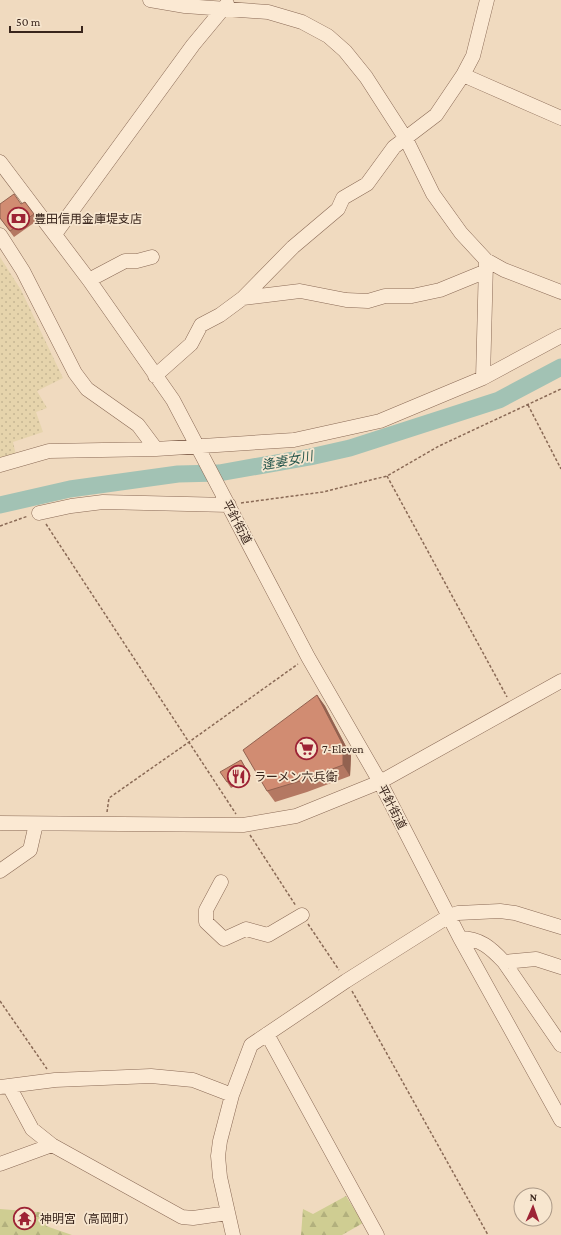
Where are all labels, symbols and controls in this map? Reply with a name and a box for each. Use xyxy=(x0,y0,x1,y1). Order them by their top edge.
scale bar xyxy=(10,8,82,34)
text: 50 m xyxy=(16,15,41,29)
bank icon: 豊田信用金庫堤支店 xyxy=(6,206,32,232)
place label: 豊田信用金庫堤支店 xyxy=(34,212,142,226)
water label: 逢妻女川 xyxy=(260,448,316,473)
street label: 平針街道 xyxy=(220,498,254,546)
supermarket icon: 7-Eleven xyxy=(294,736,320,762)
place label: 7-Eleven xyxy=(322,742,364,756)
restaurant icon: ラーメン六兵衛 xyxy=(225,764,251,790)
place label: ラーメン六兵衛 xyxy=(254,770,338,784)
street label: 平針街道 xyxy=(375,782,409,832)
north arrow xyxy=(513,1187,553,1227)
text: N xyxy=(529,1191,538,1203)
temple icon: 神明宮（高岡町） xyxy=(11,1206,37,1232)
place label: 神明宮（高岡町） xyxy=(40,1212,136,1226)

